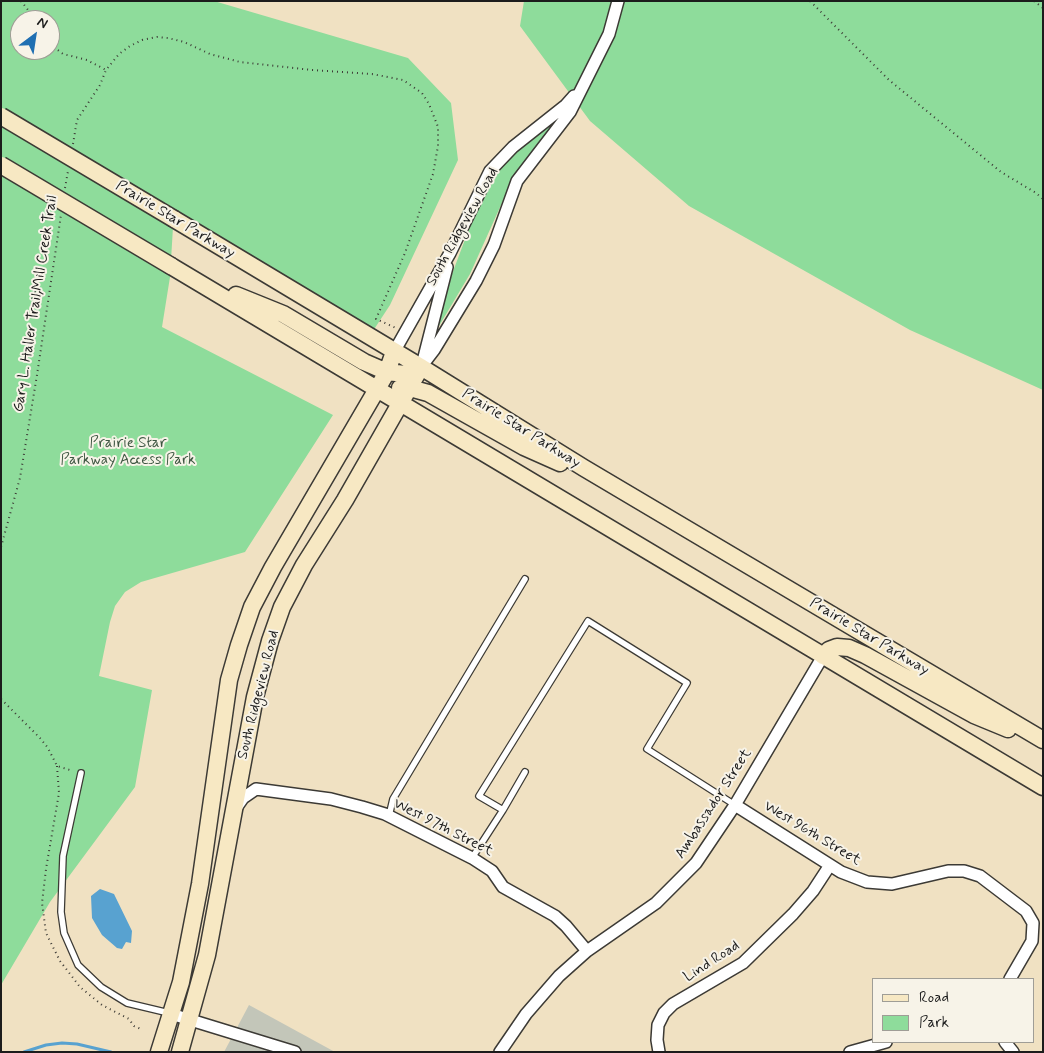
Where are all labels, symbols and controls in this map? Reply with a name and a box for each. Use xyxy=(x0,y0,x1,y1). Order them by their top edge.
north arrow xyxy=(10,10,60,60)
text: N xyxy=(34,13,51,33)
street label: South Ridgeview Road xyxy=(423,165,503,289)
street label: Prairie Star Parkway xyxy=(112,177,238,263)
street label: Gary L. Haller Trail;Mill Creek Trail xyxy=(10,194,62,414)
street label: Prairie Star Parkway xyxy=(458,385,584,473)
park label: Prairie Star Parkway Access Park xyxy=(60,435,196,470)
street label: Prairie Star Parkway xyxy=(806,594,932,680)
street label: South Ridgeview Road xyxy=(234,629,284,761)
street label: Ambassador Street xyxy=(672,746,756,862)
street label: West 97th Street xyxy=(390,795,496,861)
street label: West 96th Street xyxy=(760,798,864,870)
street label: Lind Road xyxy=(681,937,743,987)
legend xyxy=(872,978,1034,1043)
text: Road xyxy=(919,988,949,1008)
text: Park xyxy=(919,1013,949,1033)

